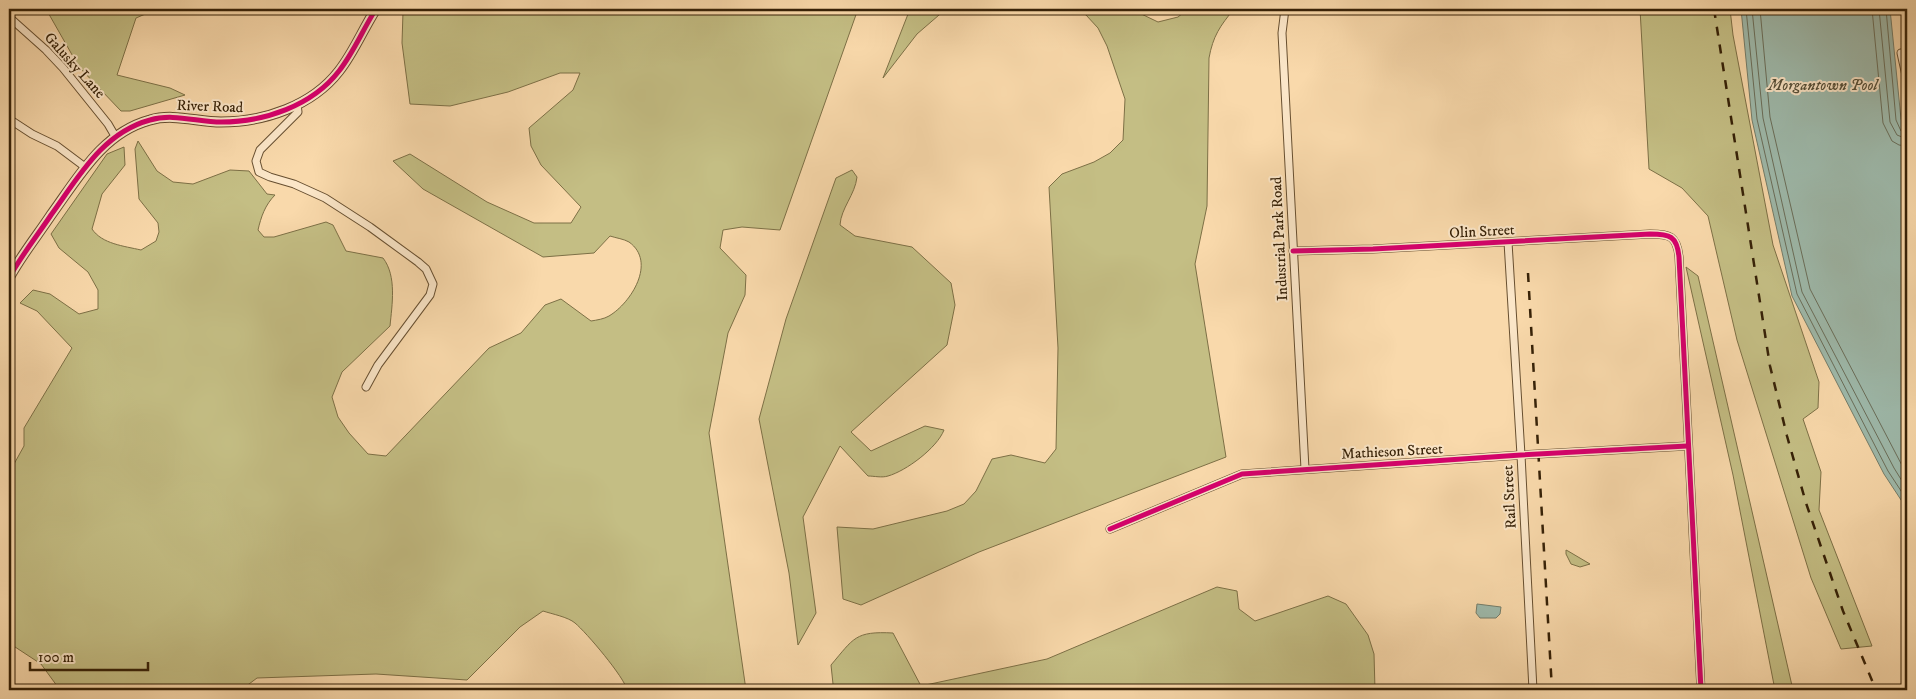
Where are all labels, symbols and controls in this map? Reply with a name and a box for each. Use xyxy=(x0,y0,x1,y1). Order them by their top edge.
street label: Galusky Lane xyxy=(40,28,109,102)
water label: Morgantown Pool xyxy=(1767,75,1879,95)
street label: River Road xyxy=(176,96,244,117)
street label: Industrial Park Road xyxy=(1267,176,1292,302)
street label: Olin Street xyxy=(1449,220,1515,243)
street label: Mathieson Street xyxy=(1341,439,1443,464)
street label: Rail Street xyxy=(1498,465,1521,529)
scale bar xyxy=(30,639,148,671)
text: 100 m xyxy=(38,648,74,667)

